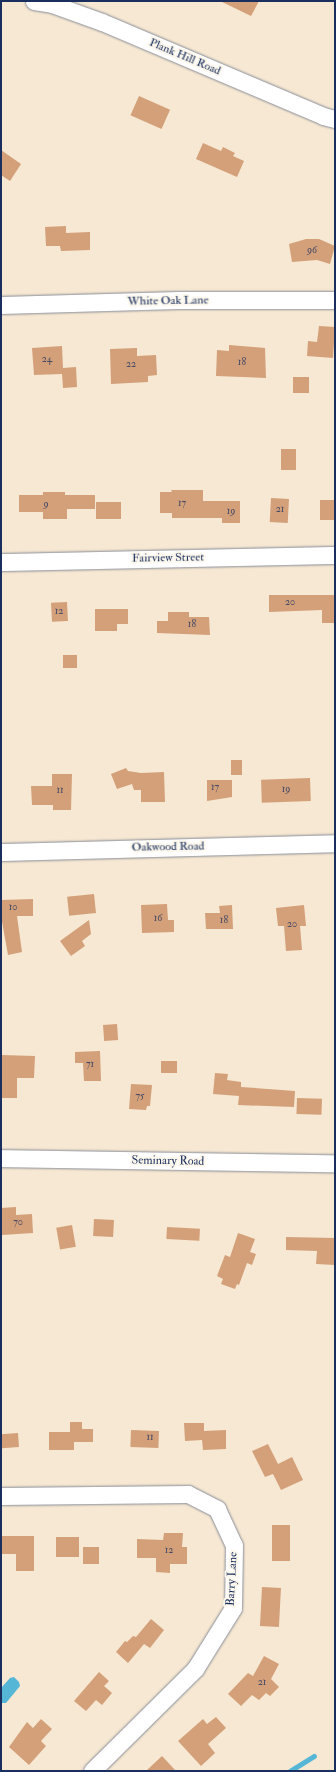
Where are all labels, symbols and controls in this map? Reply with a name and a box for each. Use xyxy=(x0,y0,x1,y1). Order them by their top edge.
street label: Plank Hill Road xyxy=(147,35,223,79)
house number: 96 xyxy=(307,245,317,257)
street label: White Oak Lane xyxy=(127,293,209,309)
house number: 24 xyxy=(42,354,52,366)
house number: 18 xyxy=(238,357,246,369)
house number: 22 xyxy=(126,359,136,371)
house number: 17 xyxy=(178,498,186,510)
house number: 9 xyxy=(43,499,49,511)
house number: 21 xyxy=(276,504,284,516)
house number: 19 xyxy=(227,506,235,518)
street label: Fairview Street xyxy=(132,550,204,566)
house number: 20 xyxy=(285,597,295,609)
house number: 12 xyxy=(55,606,63,618)
house number: 18 xyxy=(188,619,196,631)
house number: 17 xyxy=(211,782,219,794)
house number: 19 xyxy=(282,784,290,796)
house number: 11 xyxy=(56,785,64,797)
street label: Oakwood Road xyxy=(132,839,204,855)
house number: 10 xyxy=(9,902,17,914)
house number: 16 xyxy=(154,913,162,925)
house number: 18 xyxy=(220,915,228,927)
house number: 20 xyxy=(287,919,297,931)
house number: 71 xyxy=(86,1059,94,1071)
house number: 75 xyxy=(136,1091,144,1103)
street label: Seminary Road xyxy=(132,1153,204,1169)
house number: 70 xyxy=(13,1217,23,1229)
house number: 11 xyxy=(146,1432,154,1444)
house number: 12 xyxy=(165,1545,173,1557)
street label: Barry Lane xyxy=(223,1551,241,1607)
house number: 21 xyxy=(258,1677,266,1689)

